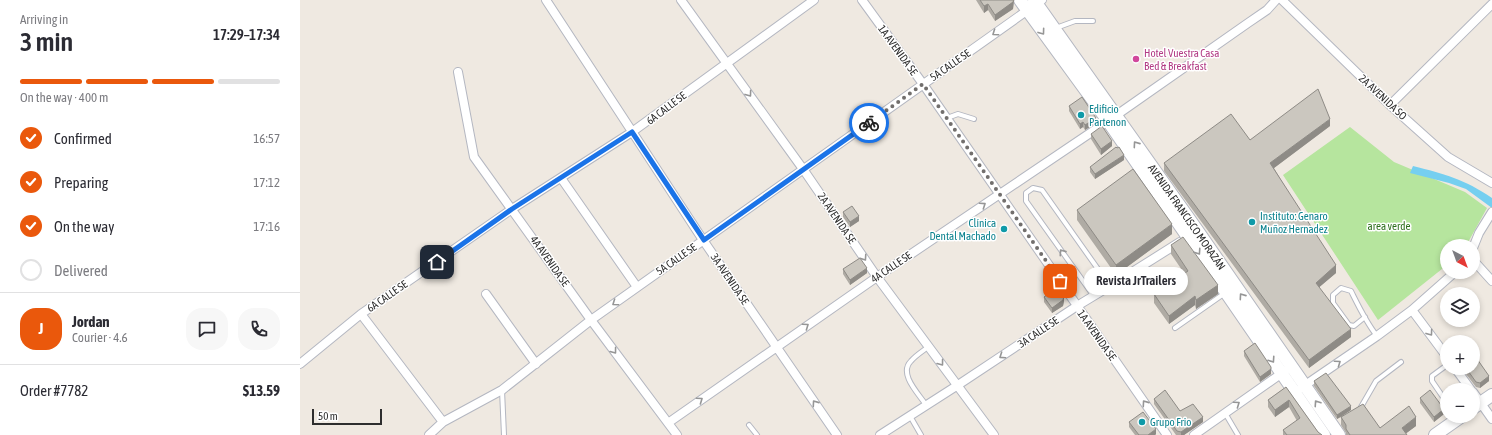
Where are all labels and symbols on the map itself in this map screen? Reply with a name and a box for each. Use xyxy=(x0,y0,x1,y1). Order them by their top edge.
street label: 1A AVENIDA SE xyxy=(876,23,920,78)
one-way arrow xyxy=(992,28,999,36)
one-way arrow xyxy=(1038,28,1045,35)
street label: 5A CALLE SE xyxy=(928,47,973,83)
place label: Hotel Vuestra Casa Bed & Breakfast xyxy=(1144,47,1219,72)
marker: Hotel Vuestra Casa Bed & Breakfast xyxy=(1131,54,1141,64)
street label: 2A AVENIDA SO xyxy=(1357,72,1409,122)
street label: 6A CALLE SE xyxy=(644,89,688,127)
one-way arrow xyxy=(745,90,752,97)
courier xyxy=(849,103,889,143)
place label: Edificio Partenon xyxy=(1089,103,1126,128)
marker: Edificio Partenon xyxy=(1076,110,1086,120)
one-way arrow xyxy=(1133,141,1141,148)
street label: AVENIDA FRANCISCO MORAZÁN xyxy=(1146,162,1228,272)
street label: 2A AVENIDA SE xyxy=(816,190,859,246)
one-way arrow xyxy=(979,202,986,210)
place label: Instituto: Genaro Muñoz Hernadez xyxy=(1260,210,1328,235)
place label: Clínica Dental Machado xyxy=(929,217,996,242)
marker: Instituto: Genaro Muñoz Hernadez xyxy=(1247,217,1257,227)
park label: area verde xyxy=(1368,220,1410,232)
marker: Clínica Dental Machado xyxy=(999,224,1009,234)
street label: 4A AVENIDA SE xyxy=(528,233,572,289)
north arrow xyxy=(1440,239,1480,279)
street label: 5A CALLE SE xyxy=(654,241,699,277)
pin xyxy=(420,245,454,279)
one-way arrow xyxy=(1193,248,1200,255)
street label: 4A CALLE SE xyxy=(868,249,914,285)
one-way arrow xyxy=(1060,250,1067,257)
street label: 3A AVENIDA SE xyxy=(709,251,752,307)
one-way arrow xyxy=(859,254,867,261)
pin xyxy=(1043,264,1077,298)
callout: Revista JrTrailers xyxy=(1084,267,1188,295)
street label: 6A CALLE SE xyxy=(365,278,410,314)
one-way arrow xyxy=(1240,294,1247,301)
one-way arrow xyxy=(612,298,619,306)
street label: 1A AVENIDA SE xyxy=(1075,307,1119,363)
street label: 3A CALLE SE xyxy=(1015,314,1061,350)
one-way arrow xyxy=(802,324,809,331)
one-way arrow xyxy=(1425,329,1432,336)
one-way arrow xyxy=(610,347,617,354)
one-way arrow xyxy=(999,351,1006,358)
one-way arrow xyxy=(1267,356,1274,363)
one-way arrow xyxy=(936,358,943,365)
one-way arrow xyxy=(1334,360,1341,368)
one-way arrow xyxy=(696,397,703,405)
one-way arrow xyxy=(812,400,820,407)
one-way arrow xyxy=(1142,400,1150,407)
one-way arrow xyxy=(1314,400,1322,407)
one-way arrow xyxy=(1233,401,1240,409)
scale bar xyxy=(312,407,382,426)
place label: Grupo Frio xyxy=(1150,416,1191,428)
marker: Grupo Frio xyxy=(1137,417,1147,427)

